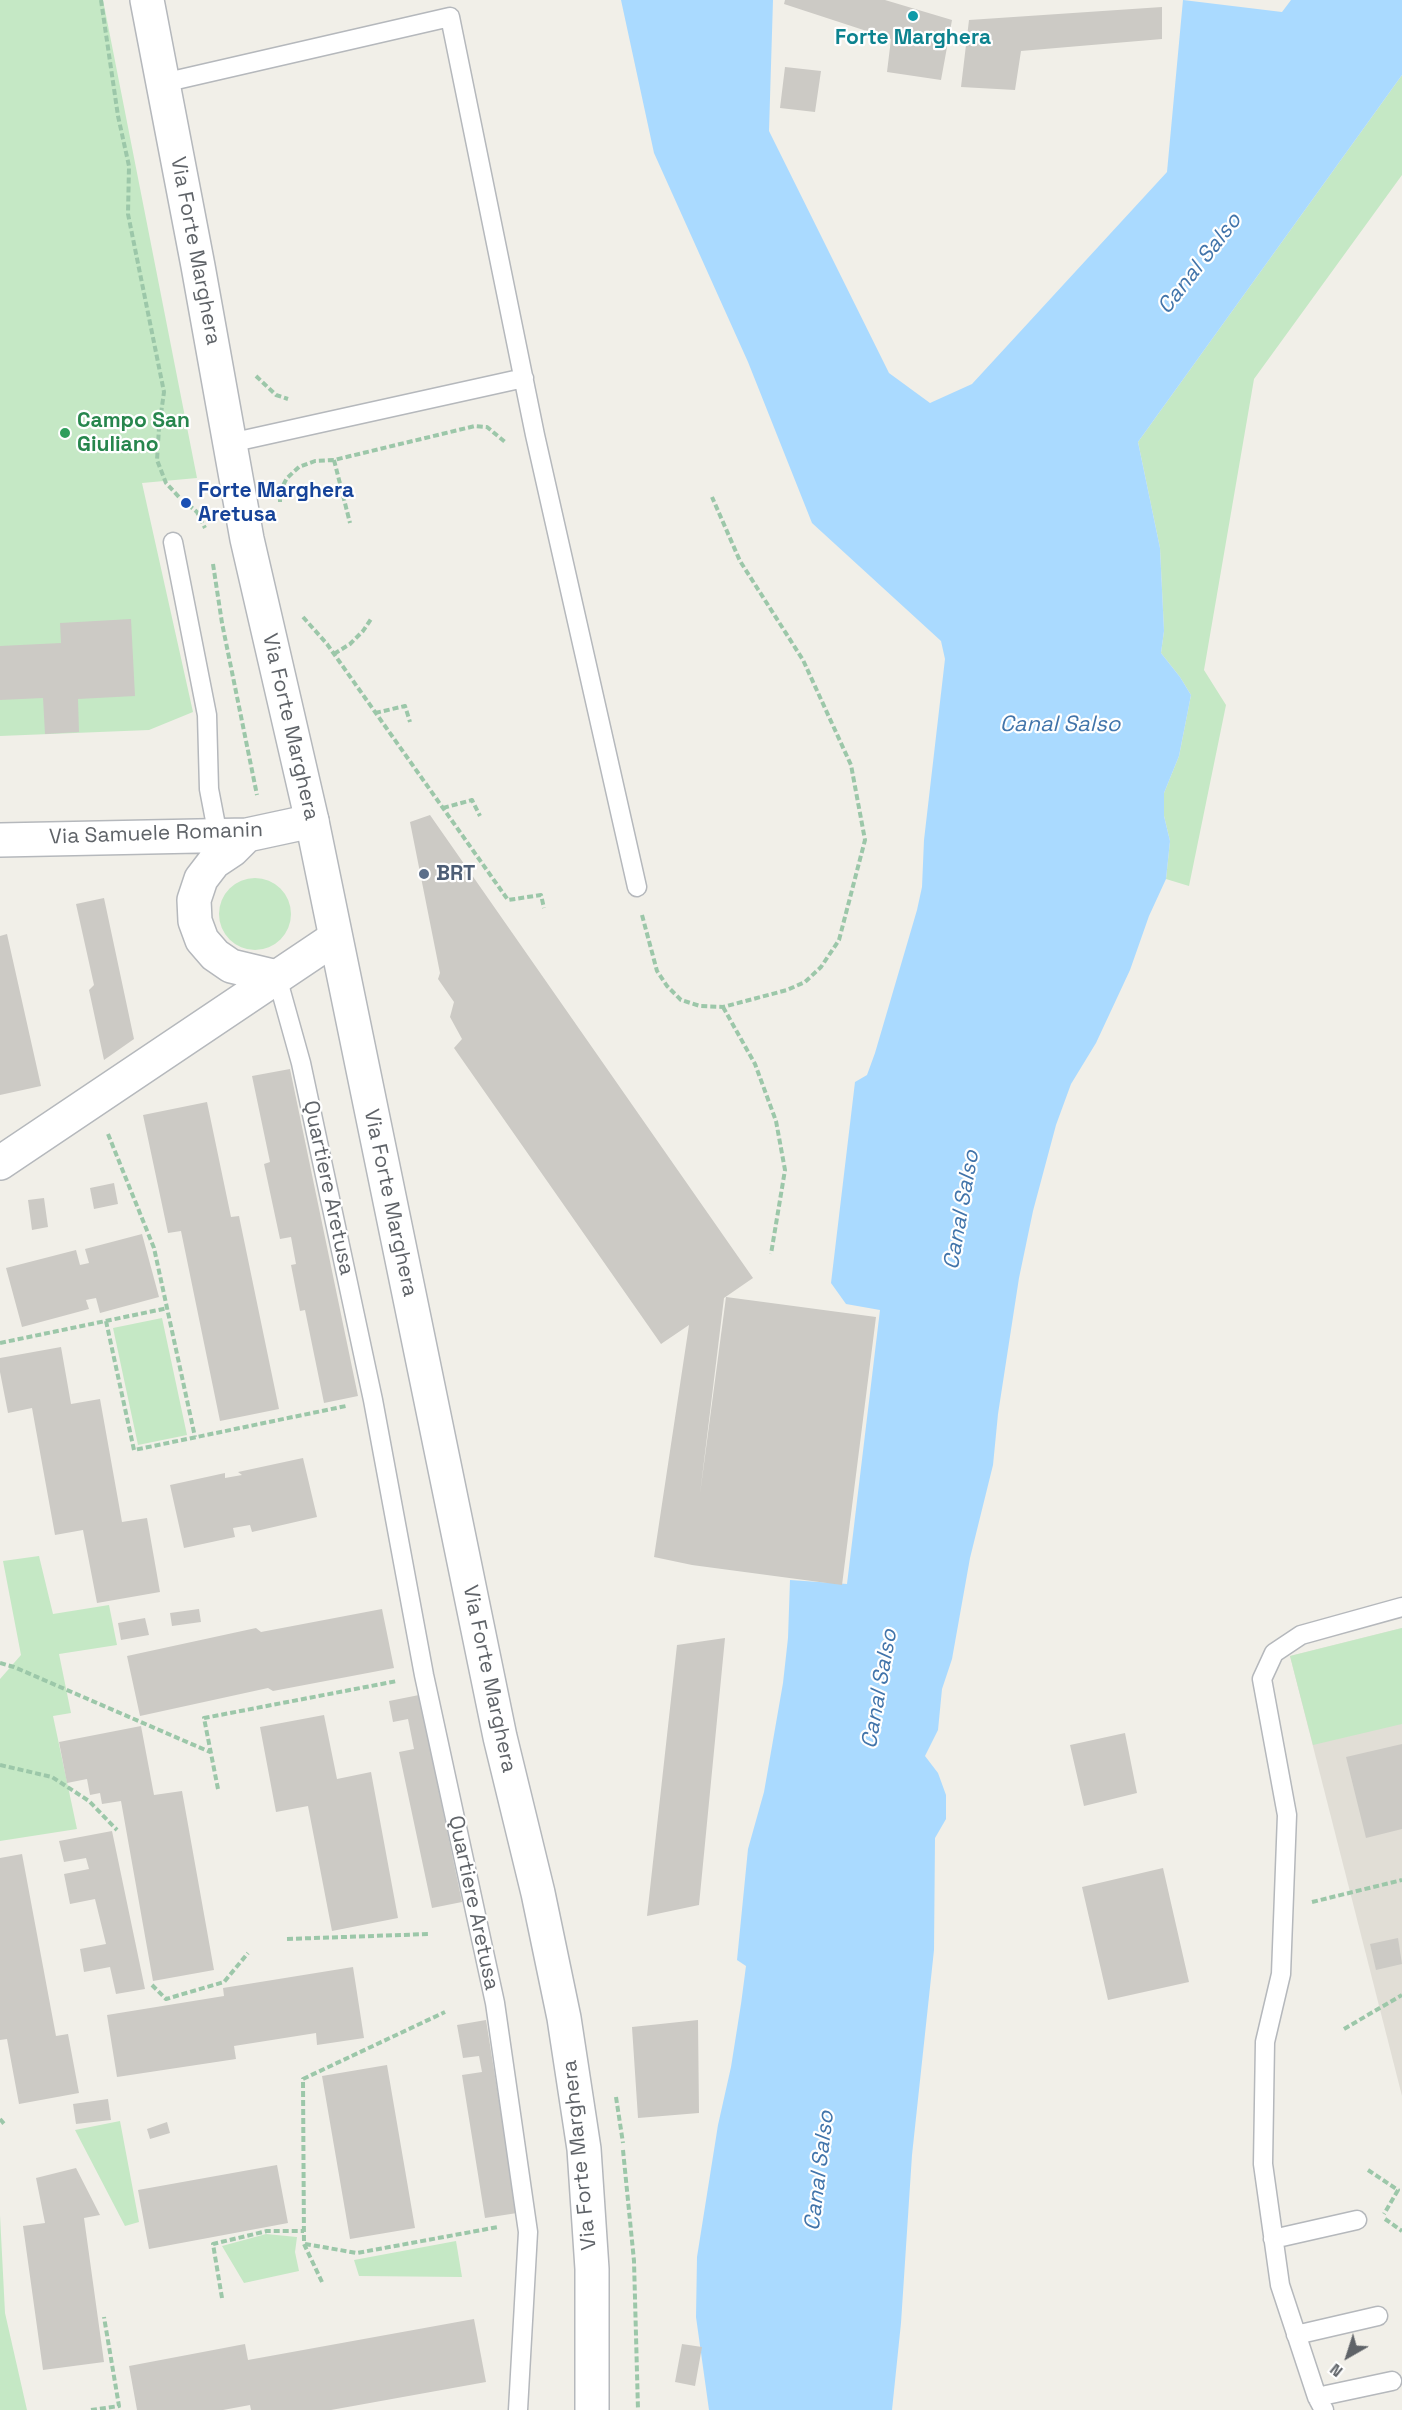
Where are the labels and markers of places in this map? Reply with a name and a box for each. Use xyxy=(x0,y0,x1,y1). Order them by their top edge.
marker: Forte Marghera xyxy=(906,9,920,23)
place label: Forte Marghera xyxy=(835,25,991,51)
place label: Campo San Giuliano xyxy=(77,408,190,458)
marker: Campo San Giuliano xyxy=(58,426,72,440)
place label: Forte Marghera Aretusa xyxy=(198,478,354,528)
marker: Forte Marghera Aretusa xyxy=(179,496,193,510)
place label: BRT xyxy=(436,861,475,887)
marker: BRT xyxy=(417,867,431,881)

